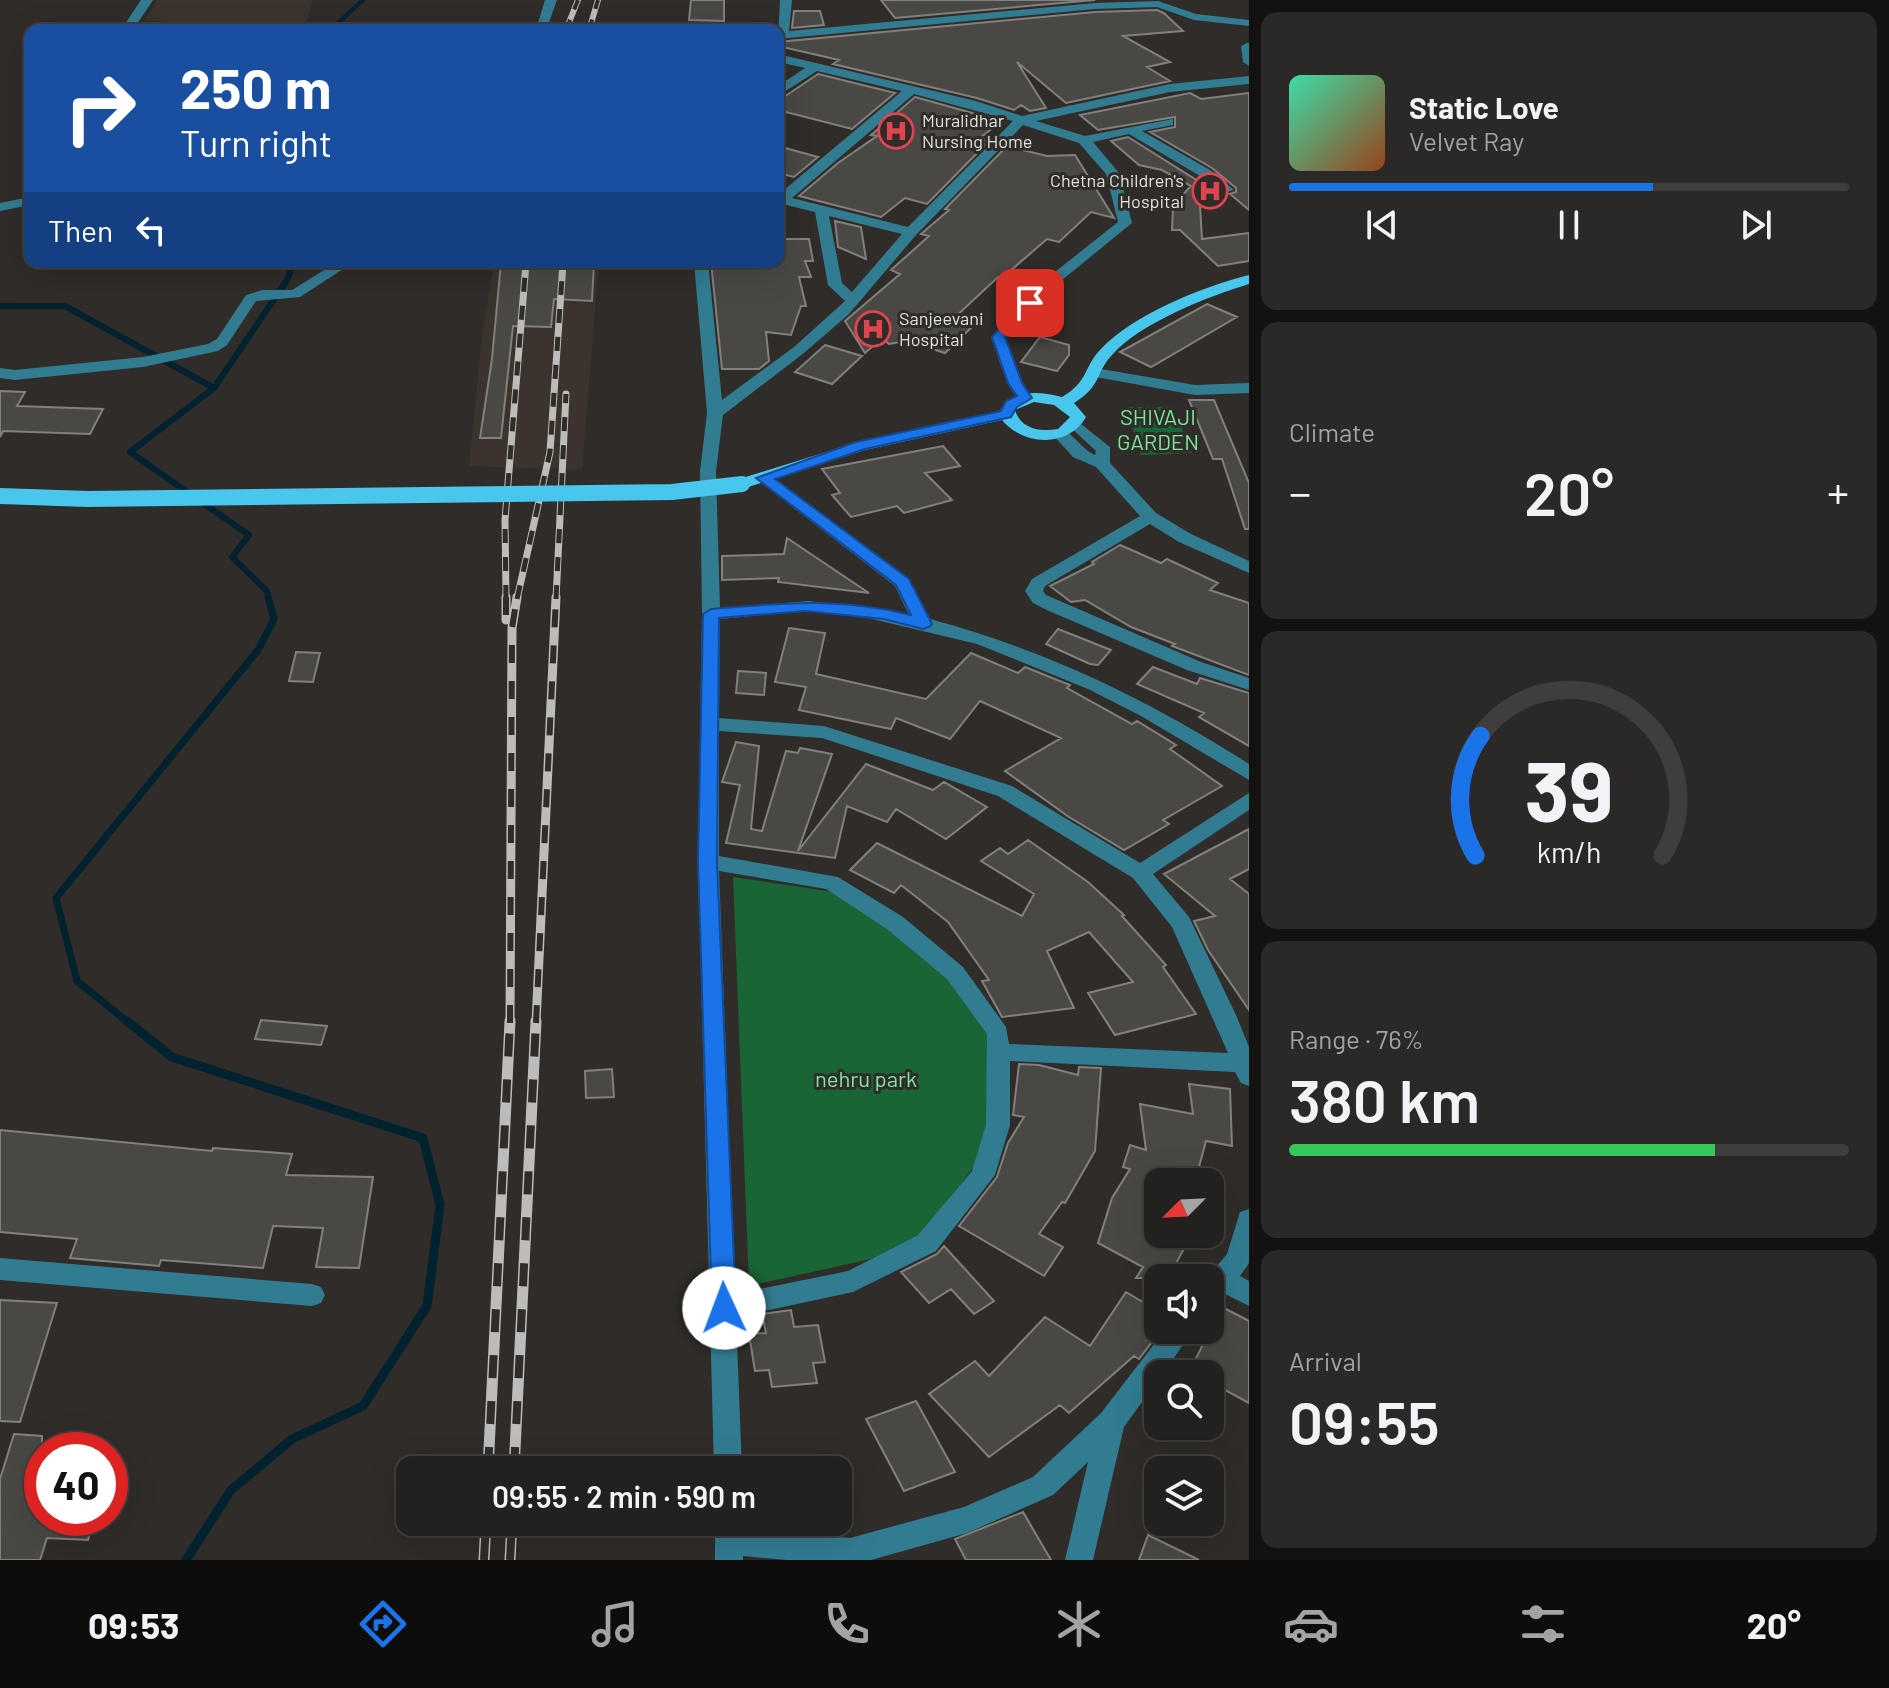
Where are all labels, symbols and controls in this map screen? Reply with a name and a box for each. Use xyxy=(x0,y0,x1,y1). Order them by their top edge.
text: 250 m xyxy=(180,53,331,120)
icon: right xyxy=(48,56,152,160)
text: Static Love xyxy=(1409,89,1559,125)
place label: Muralidhar Nursing Home xyxy=(922,109,1032,152)
hospital icon: Muralidhar Nursing Home xyxy=(877,112,915,150)
text: Turn right xyxy=(180,121,332,164)
text: Velvet Ray xyxy=(1409,125,1524,156)
place label: Chetna Children's Hospital xyxy=(1050,169,1184,212)
hospital icon: Chetna Children's Hospital xyxy=(1191,172,1229,210)
icon: previous xyxy=(1360,203,1404,247)
icon: pause xyxy=(1547,203,1591,247)
icon: next xyxy=(1734,203,1778,247)
icon: left xyxy=(129,208,173,252)
text: Then xyxy=(48,212,113,248)
pin xyxy=(996,269,1064,337)
icon: arrive xyxy=(1008,281,1052,325)
place label: Sanjeevani Hospital xyxy=(899,307,984,350)
hospital icon: Sanjeevani Hospital xyxy=(854,310,892,348)
park label: SHIVAJI GARDEN xyxy=(1117,403,1199,454)
text: Climate xyxy=(1289,416,1375,447)
text: 20° xyxy=(1524,456,1614,528)
text: − xyxy=(1289,465,1311,518)
text: + xyxy=(1827,465,1849,518)
text: 39 xyxy=(1524,739,1614,839)
text: km/h xyxy=(1537,834,1601,869)
text: Range · 76% xyxy=(1289,1023,1424,1054)
text: 380 km xyxy=(1289,1063,1480,1135)
park label: nehru park xyxy=(815,1065,917,1091)
north arrow xyxy=(1144,1168,1224,1248)
map controls xyxy=(1144,1168,1224,1536)
button: sound xyxy=(1144,1264,1224,1344)
position arrow xyxy=(682,1266,766,1350)
text: Arrival xyxy=(1289,1345,1362,1376)
button: search xyxy=(1144,1360,1224,1440)
text: 09:55 xyxy=(1289,1385,1440,1457)
speed limit sign: 40 xyxy=(24,1432,128,1536)
button: layers xyxy=(1144,1456,1224,1536)
text: 09:55 · 2 min · 590 m xyxy=(492,1478,756,1514)
icon: directions xyxy=(355,1596,411,1652)
icon: music xyxy=(587,1596,643,1652)
icon: phone xyxy=(819,1596,875,1652)
icon: climate xyxy=(1051,1596,1107,1652)
icon: car xyxy=(1283,1596,1339,1652)
icon: filters xyxy=(1515,1596,1571,1652)
text: 09:53 xyxy=(88,1603,180,1646)
text: 20° xyxy=(1747,1603,1801,1646)

